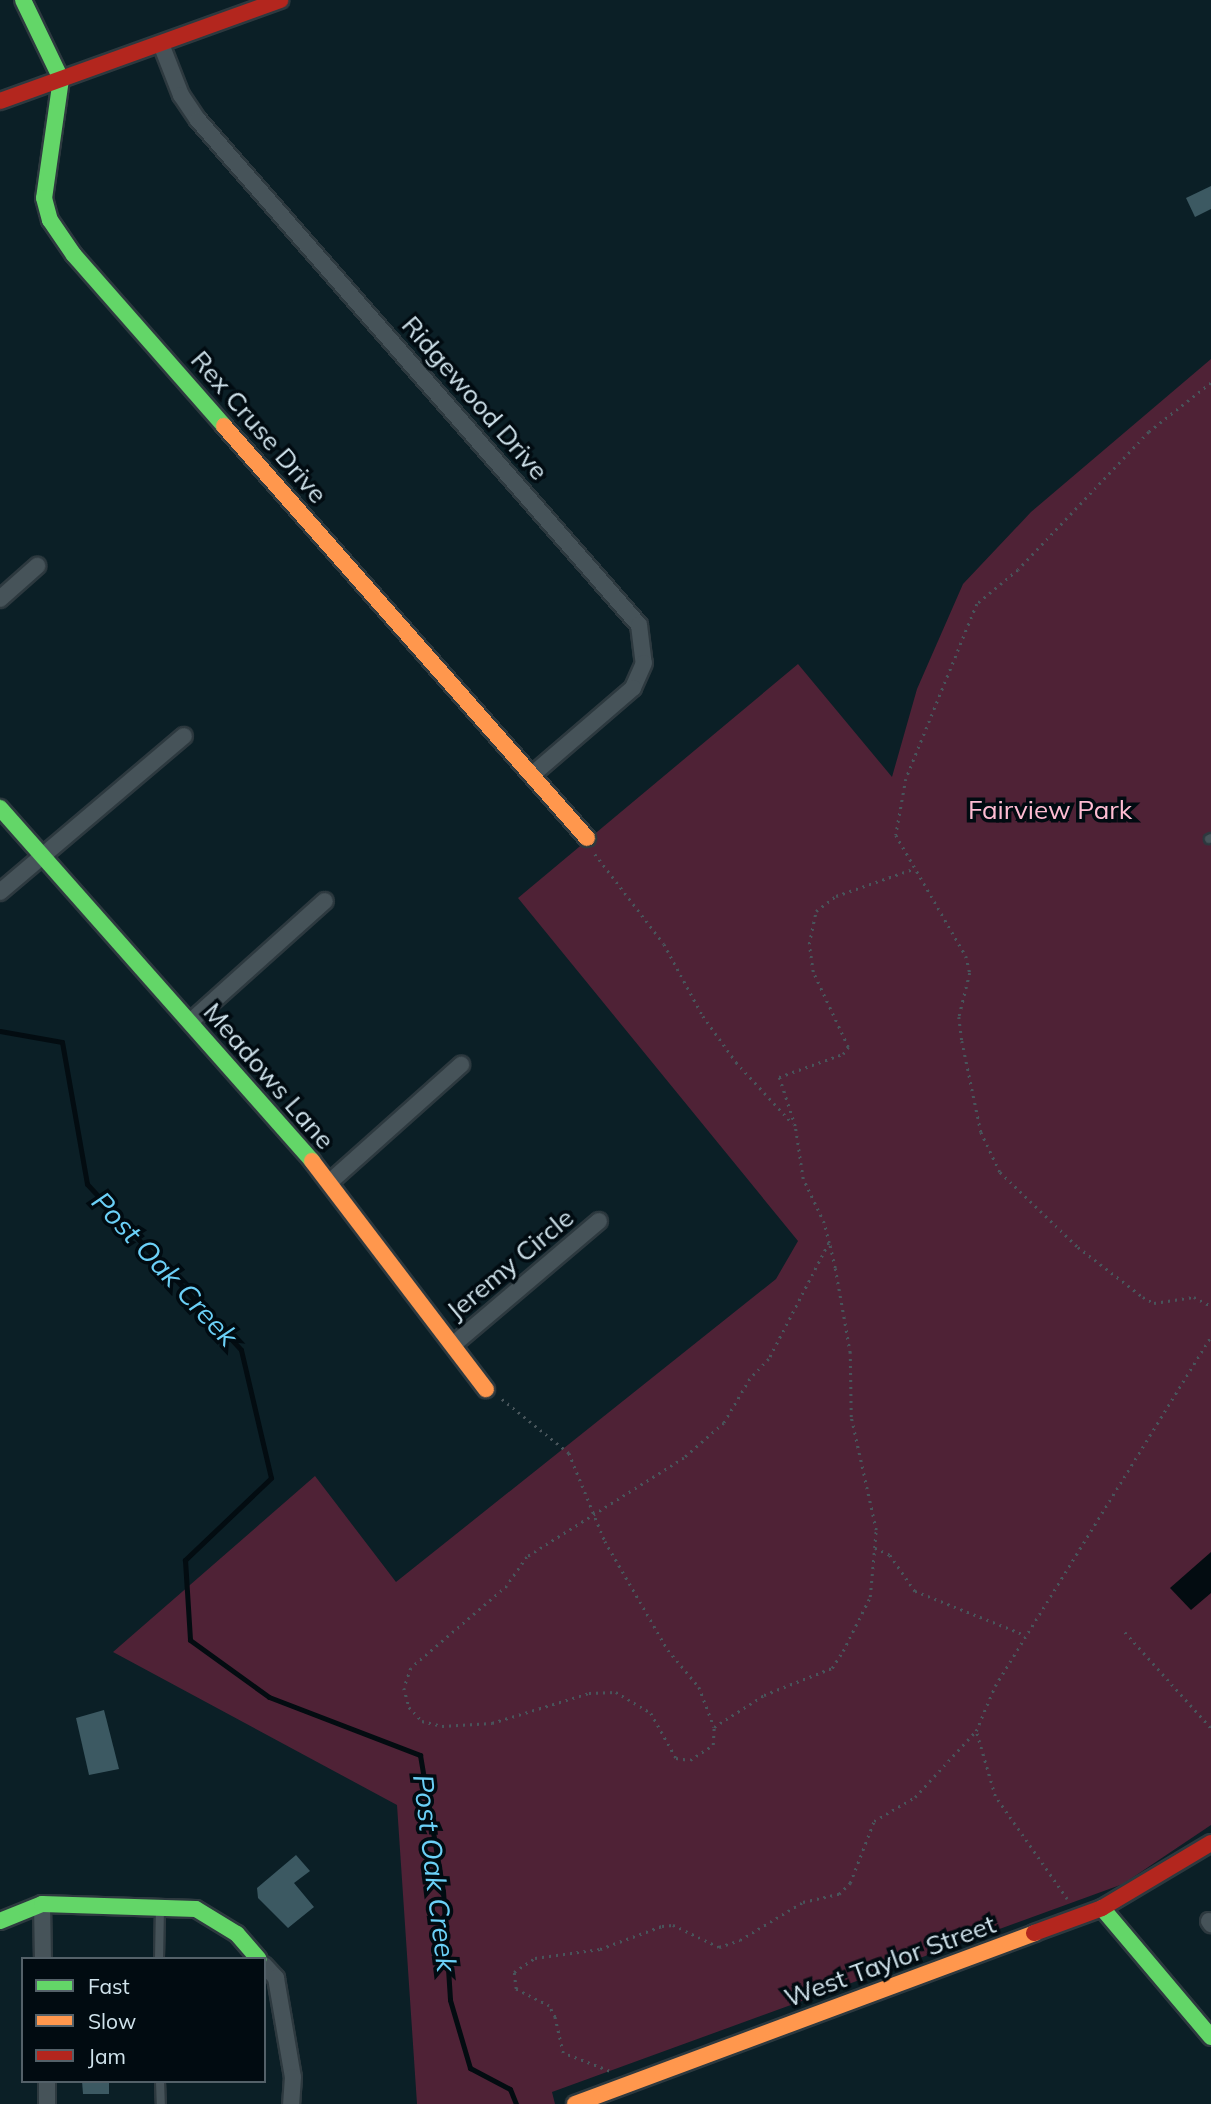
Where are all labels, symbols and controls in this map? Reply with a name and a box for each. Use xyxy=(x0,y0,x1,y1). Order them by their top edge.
street label: Ridgewood Drive xyxy=(395,310,555,486)
street label: Rex Cruse Drive xyxy=(184,345,334,509)
park label: Fairview Park xyxy=(968,794,1132,826)
street label: Meadows Lane xyxy=(197,997,341,1155)
water label: Post Oak Creek xyxy=(85,1185,245,1353)
street label: Jeremy Circle xyxy=(440,1202,580,1326)
water label: Post Oak Creek xyxy=(406,1772,464,1974)
street label: West Taylor Street xyxy=(780,1908,1000,2014)
legend xyxy=(21,1957,266,2083)
text: Fast xyxy=(88,1973,130,1999)
text: Slow xyxy=(88,2008,136,2034)
text: Jam xyxy=(88,2043,126,2069)

